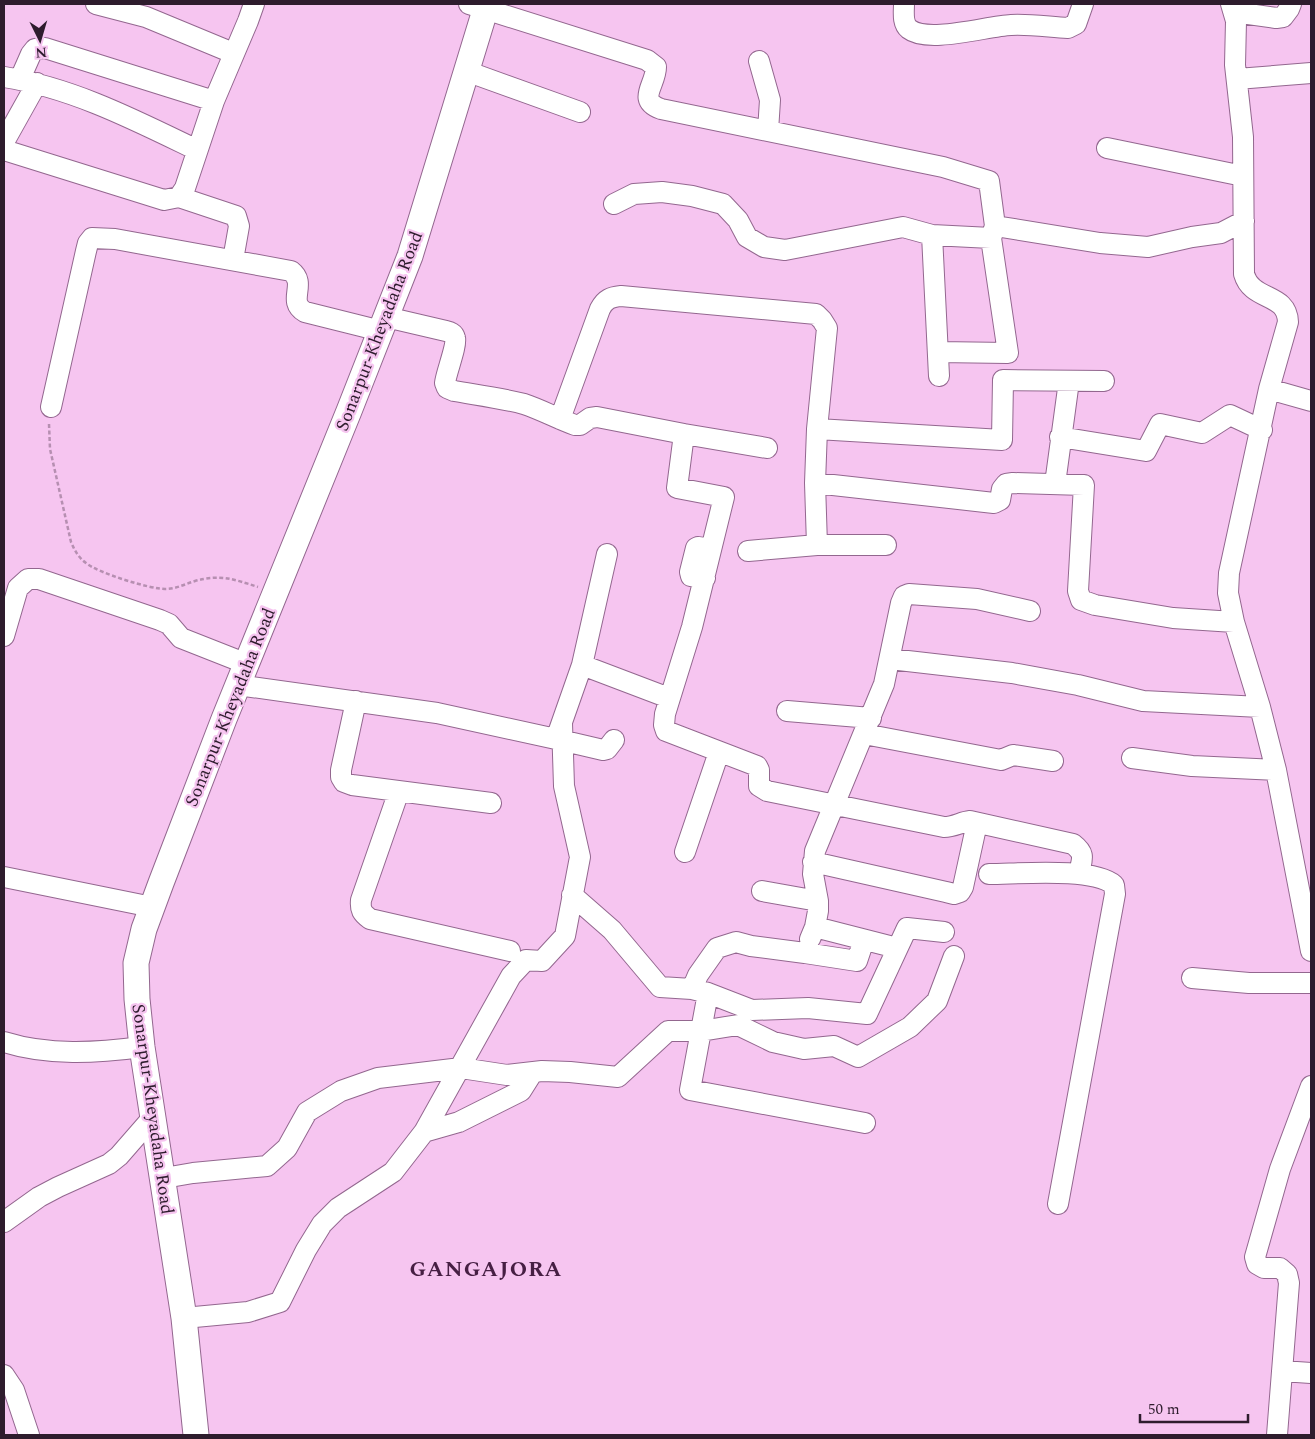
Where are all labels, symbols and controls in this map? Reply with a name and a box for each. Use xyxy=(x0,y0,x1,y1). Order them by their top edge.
north arrow xyxy=(15,15,65,65)
text: N xyxy=(34,41,48,63)
street label: Sonarpur-Kheyadaha Road xyxy=(329,227,430,435)
street label: Sonarpur-Kheyadaha Road xyxy=(178,604,283,811)
street label: Sonarpur-Kheyadaha Road xyxy=(124,1002,181,1216)
district label: GANGAJORA xyxy=(409,1253,563,1286)
scale bar xyxy=(1140,1392,1248,1424)
text: 50 m xyxy=(1148,1398,1180,1421)

